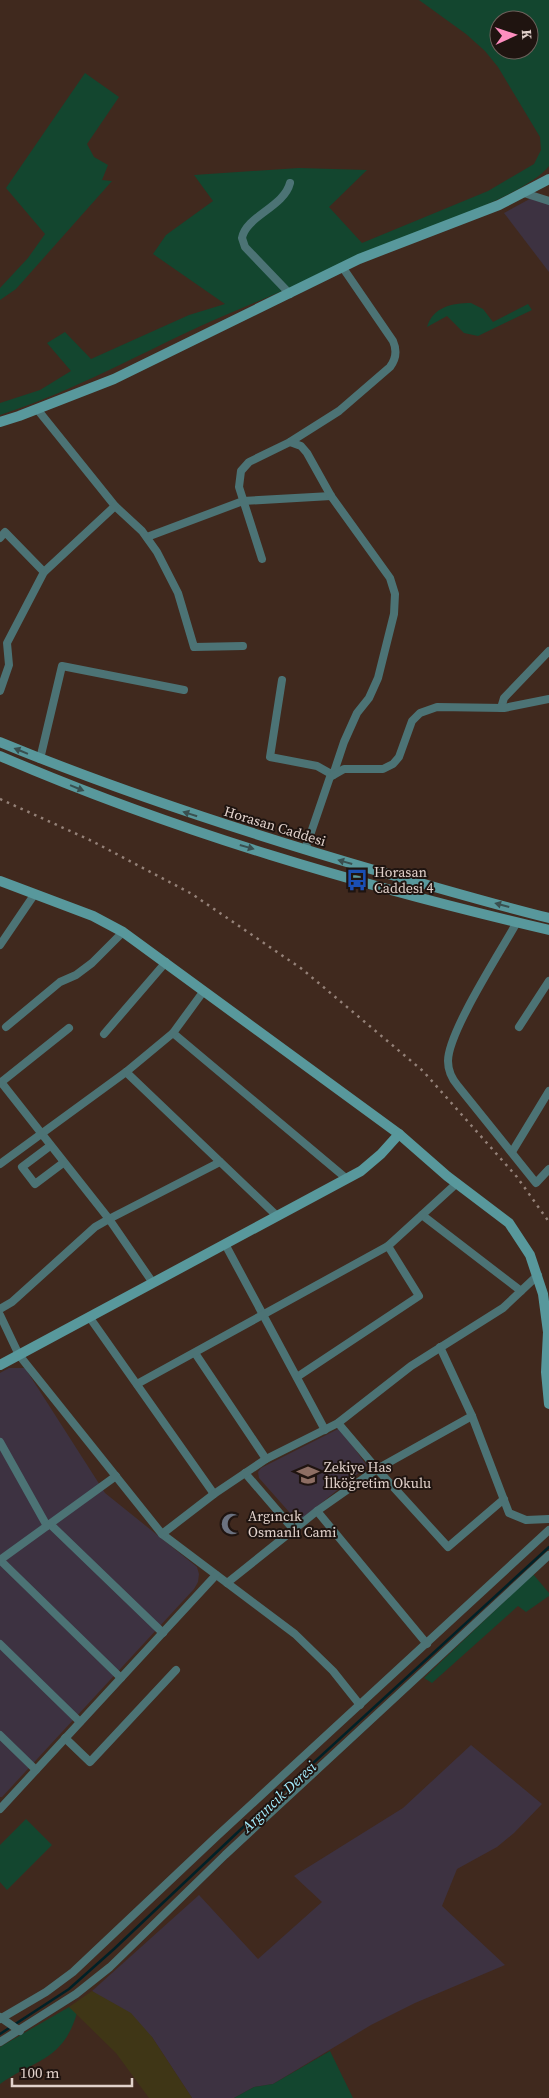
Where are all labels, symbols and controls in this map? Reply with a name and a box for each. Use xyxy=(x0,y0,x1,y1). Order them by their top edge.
north arrow xyxy=(489,10,539,60)
text: K xyxy=(517,29,537,40)
one-way arrow xyxy=(14,747,28,755)
one-way arrow xyxy=(70,784,85,792)
street label: Horasan Caddesi xyxy=(222,801,328,851)
one-way arrow xyxy=(182,810,197,818)
one-way arrow xyxy=(240,844,255,852)
one-way arrow xyxy=(338,857,353,865)
place label: Horasan Caddesi 4 xyxy=(374,862,434,898)
bus stop icon: Horasan Caddesi 4 xyxy=(344,867,370,893)
one-way arrow xyxy=(494,901,509,909)
place label: Zekiye Has İlköğretim Okulu xyxy=(324,1457,431,1493)
school or university icon: Zekiye Has İlköğretim Okulu xyxy=(295,1462,321,1488)
place label: Argıncık Osmanlı Cami xyxy=(248,1506,336,1542)
mosque icon: Argıncık Osmanlı Cami xyxy=(219,1511,245,1537)
water label: Argıncık Deresi xyxy=(236,1756,321,1838)
scale bar xyxy=(12,2056,132,2088)
text: 100 m xyxy=(20,2062,60,2083)

